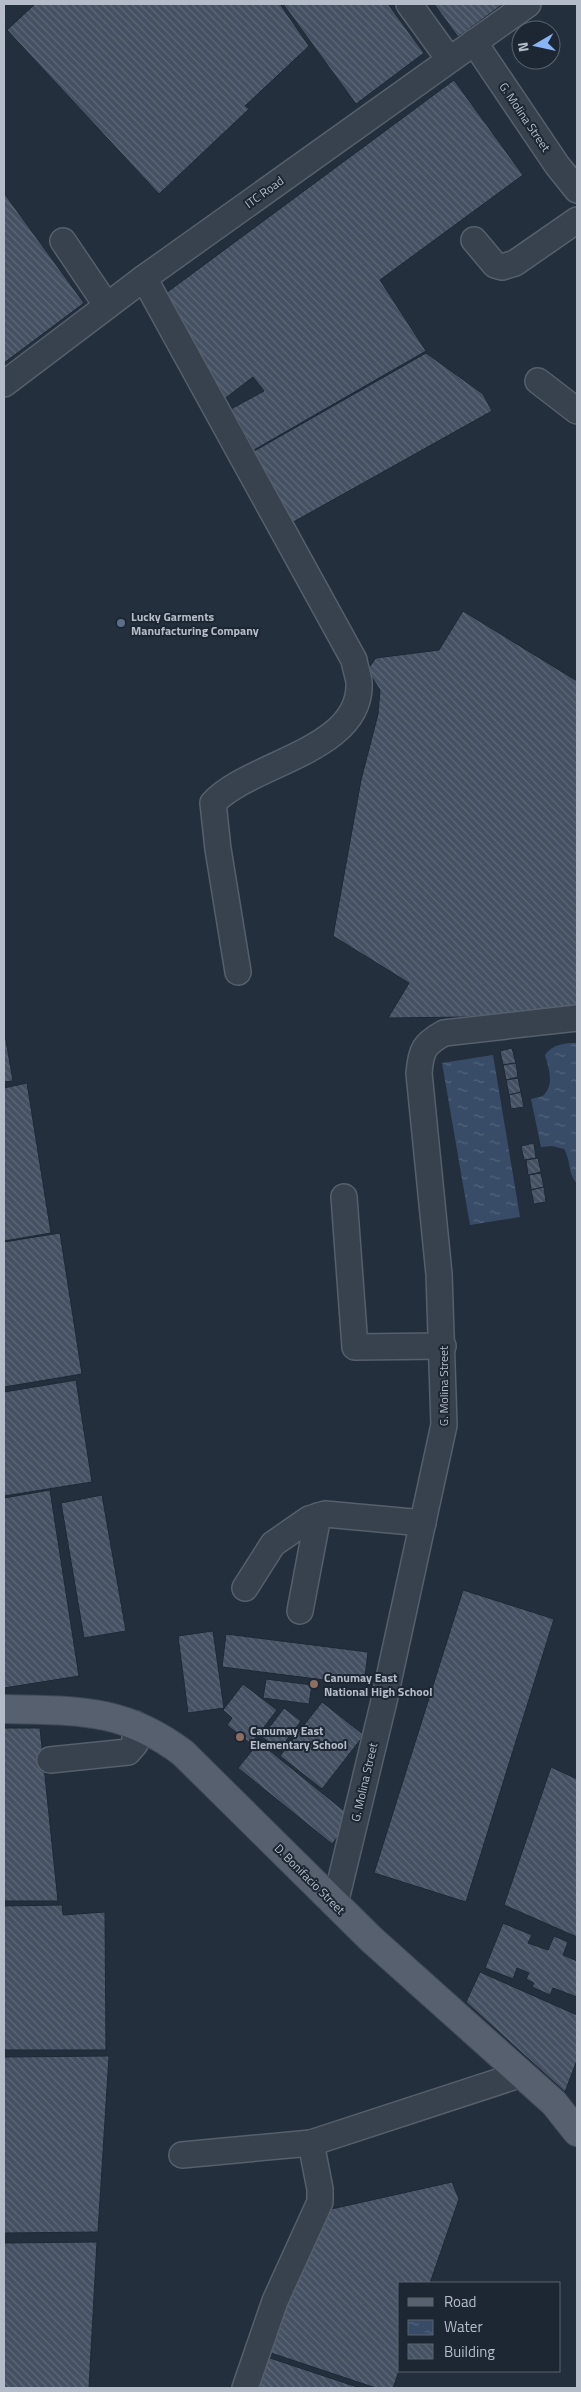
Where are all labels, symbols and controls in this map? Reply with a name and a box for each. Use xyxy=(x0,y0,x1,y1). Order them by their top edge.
north arrow xyxy=(511,20,561,70)
text: N xyxy=(512,41,534,54)
street label: G. Molina Street xyxy=(495,78,556,156)
street label: ITC Road xyxy=(241,171,287,213)
place label: Lucky Garments Manufacturing Company xyxy=(131,607,259,640)
marker: Lucky Garments Manufacturing Company xyxy=(115,617,127,629)
street label: G. Molina Street xyxy=(434,1345,453,1426)
place label: Canumay East National High School xyxy=(324,1668,432,1701)
marker: Canumay East National High School xyxy=(308,1678,320,1690)
place label: Canumay East Elementary School xyxy=(250,1721,347,1754)
marker: Canumay East Elementary School xyxy=(234,1731,246,1743)
street label: G. Molina Street xyxy=(346,1740,382,1823)
street label: D. Bonifacio Street xyxy=(270,1839,350,1919)
legend xyxy=(398,2282,561,2372)
text: Road xyxy=(444,2290,476,2313)
text: Water xyxy=(444,2315,483,2338)
text: Building xyxy=(444,2340,495,2363)

